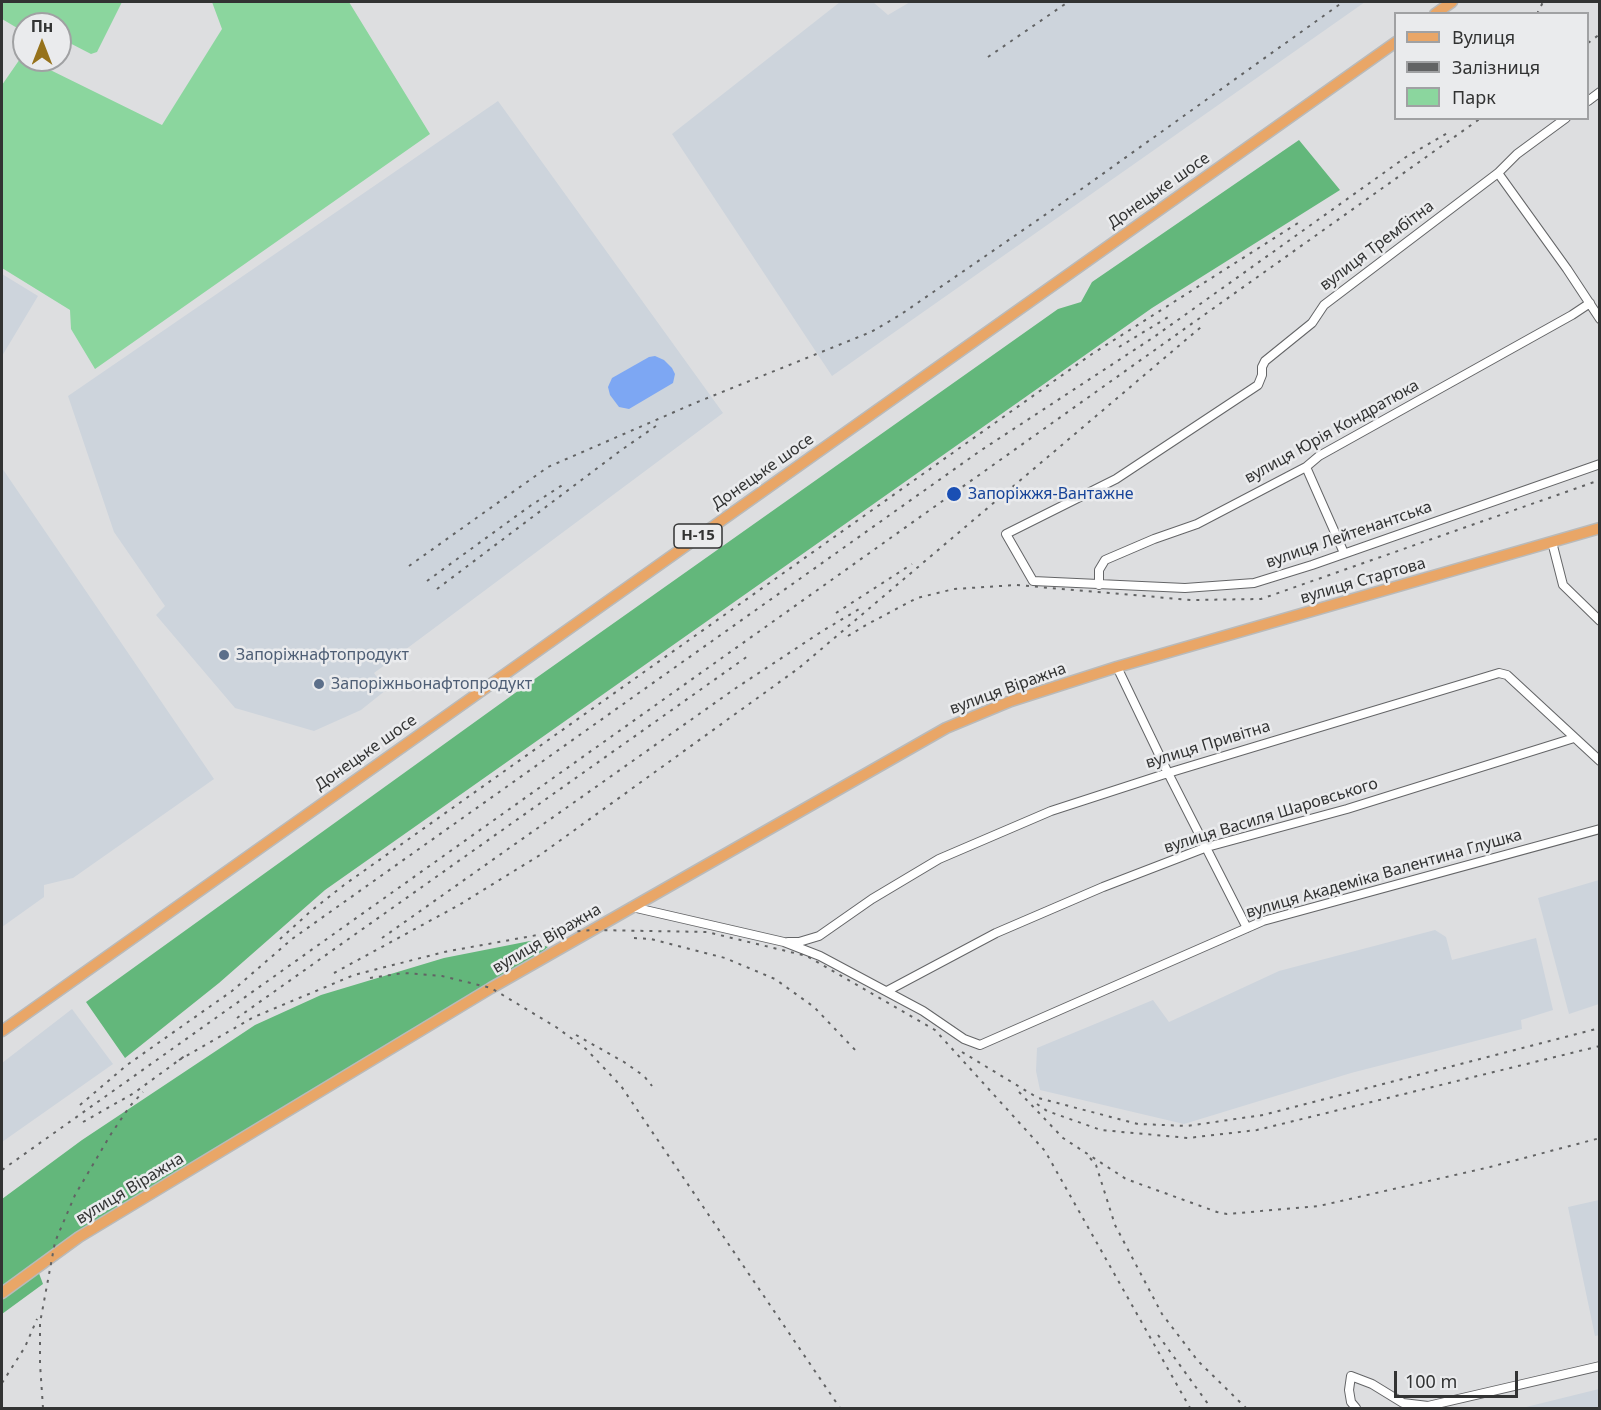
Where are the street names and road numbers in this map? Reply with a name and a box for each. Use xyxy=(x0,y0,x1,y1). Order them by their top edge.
street label: Донецьке шосе xyxy=(1104,149,1214,233)
street label: вулиця Трембітна xyxy=(1316,197,1438,295)
street label: вулиця Юрія Кондратюка xyxy=(1241,376,1423,488)
street label: Донецьке шосе xyxy=(708,430,818,514)
street label: вулиця Лейтенантська xyxy=(1264,498,1434,572)
road number: Н-15 xyxy=(674,524,722,548)
street label: вулиця Стартова xyxy=(1298,554,1428,608)
street label: вулиця Віражна xyxy=(947,659,1069,719)
street label: Донецьке шосе xyxy=(311,711,421,795)
street label: вулиця Привітна xyxy=(1143,717,1273,773)
street label: вулиця Василя Шаровського xyxy=(1162,774,1380,858)
street label: вулиця Академіка Валентина Глушка xyxy=(1244,825,1524,923)
street label: вулиця Віражна xyxy=(489,900,605,978)
street label: вулиця Віражна xyxy=(73,1149,187,1229)

